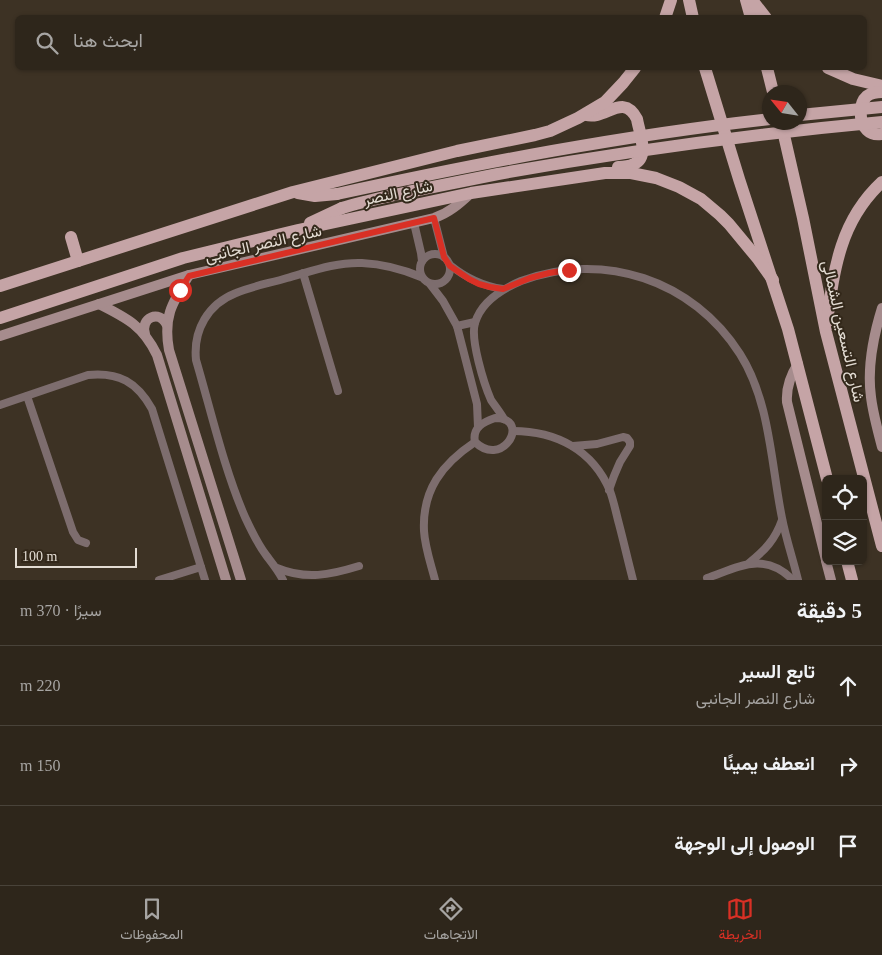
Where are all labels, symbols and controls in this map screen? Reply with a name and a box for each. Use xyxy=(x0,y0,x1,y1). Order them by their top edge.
search box xyxy=(15,15,867,70)
icon: search xyxy=(33,29,61,57)
text: ابحث هنا xyxy=(73,30,143,51)
north arrow xyxy=(762,85,807,130)
street label: شارع النصر xyxy=(361,177,435,211)
street label: شارع النصر الجانبى xyxy=(203,222,324,268)
route end xyxy=(558,259,581,282)
street label: شارع التسعين الشمالى xyxy=(816,259,868,404)
route start xyxy=(169,279,192,302)
map controls xyxy=(822,475,867,565)
button: locate xyxy=(822,475,867,520)
button: layers xyxy=(822,520,867,565)
scale bar xyxy=(15,545,138,568)
text: 100 m xyxy=(22,549,57,564)
text: 5 دقيقة xyxy=(797,599,862,623)
text: سيرًا · 370 m xyxy=(20,602,102,619)
text: تابع السير xyxy=(739,661,815,682)
icon: ahead xyxy=(834,672,862,700)
text: 220 m xyxy=(20,677,60,694)
text: شارع النصر الجانبى xyxy=(696,690,815,707)
icon: right xyxy=(834,752,862,780)
text: انعطف يمينًا xyxy=(723,753,815,774)
text: 150 m xyxy=(20,757,60,774)
icon: arrive xyxy=(834,832,862,860)
text: الوصول إلى الوجهة xyxy=(674,833,815,854)
tab: المحفوظات xyxy=(120,895,183,947)
tab: الاتجاهات xyxy=(424,895,478,947)
tab: الخريطة xyxy=(718,895,762,947)

